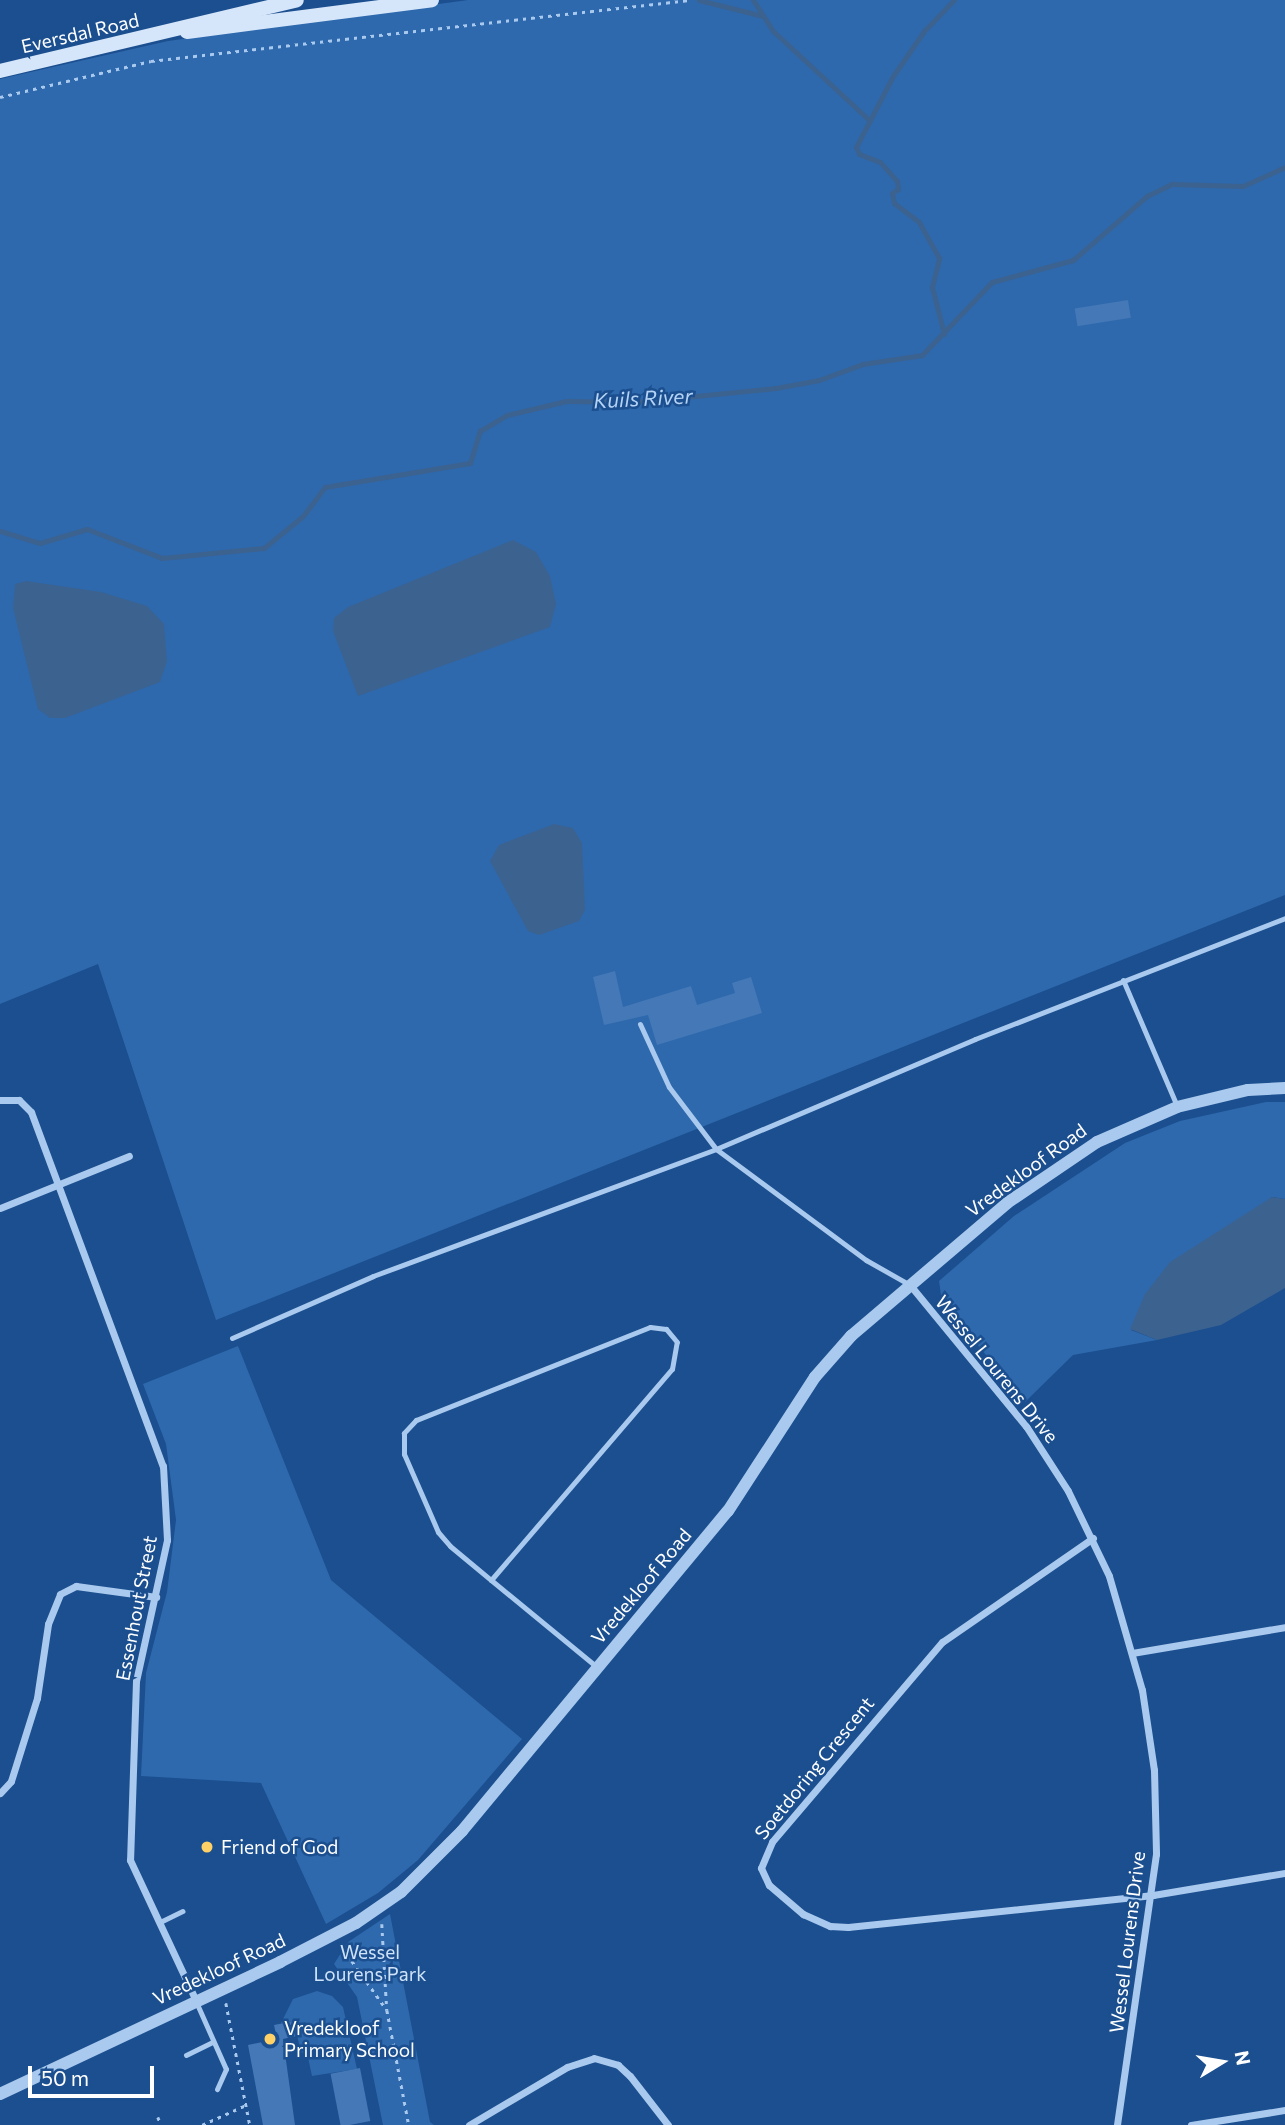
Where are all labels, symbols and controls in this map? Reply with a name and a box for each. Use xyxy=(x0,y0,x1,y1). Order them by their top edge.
street label: Eversdal Road xyxy=(19,8,141,58)
water label: Kuils River xyxy=(593,383,693,413)
street label: Vredekloof Road xyxy=(961,1119,1091,1221)
street label: Wessel Lourens Drive xyxy=(931,1291,1063,1447)
street label: Vredekloof Road xyxy=(586,1524,696,1648)
street label: Essenhout Street xyxy=(111,1533,161,1683)
street label: Soetdoring Crescent xyxy=(750,1692,878,1844)
place label: Friend of God xyxy=(221,1836,338,1858)
marker: Friend of God xyxy=(199,1839,215,1855)
street label: Wessel Lourens Drive xyxy=(1105,1850,1149,2034)
street label: Vredekloof Road xyxy=(149,1928,289,2010)
park label: Wessel Lourens Park xyxy=(313,1941,427,1985)
place label: Vredekloof Primary School xyxy=(284,2017,415,2061)
north arrow xyxy=(1187,2027,1257,2097)
marker: Vredekloof Primary School xyxy=(262,2031,278,2047)
text: N xyxy=(1230,2049,1256,2067)
scale bar xyxy=(32,2052,158,2096)
text: 50 m xyxy=(41,2065,89,2090)

